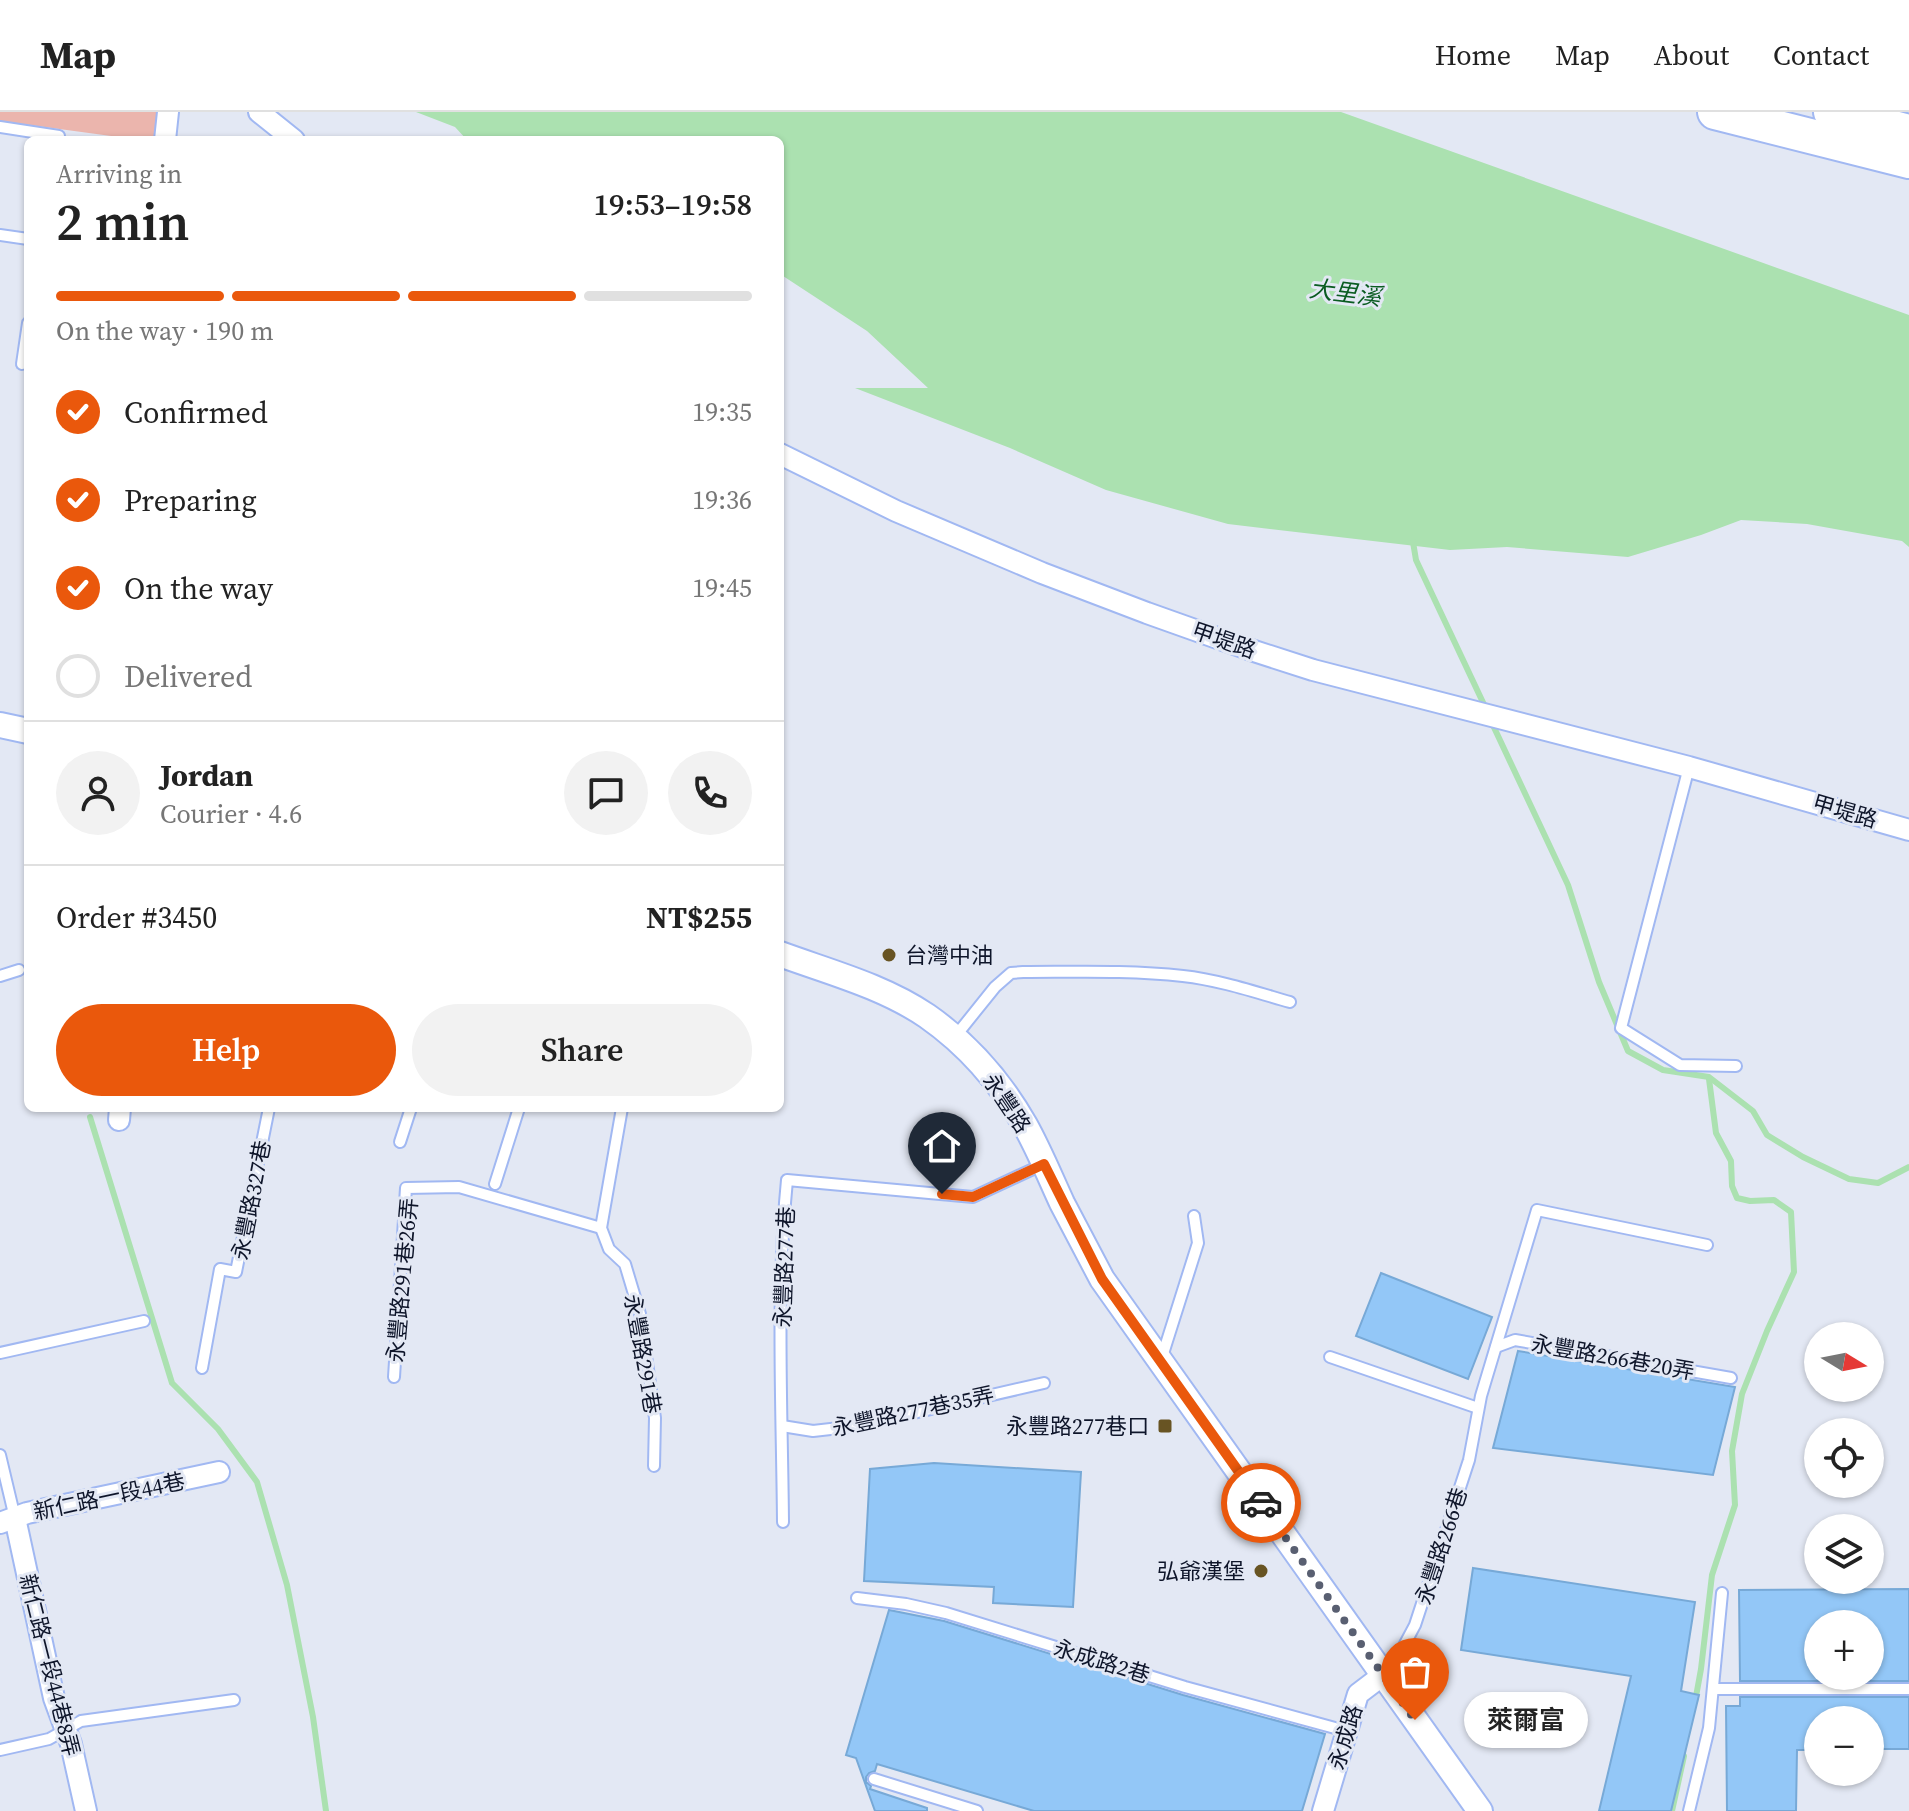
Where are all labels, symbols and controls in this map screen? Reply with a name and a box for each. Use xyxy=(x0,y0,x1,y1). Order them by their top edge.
text: Map xyxy=(40,29,116,81)
text: Home xyxy=(1435,36,1511,74)
text: Map xyxy=(1555,36,1610,74)
text: About xyxy=(1654,36,1729,74)
text: Contact xyxy=(1773,36,1869,74)
text: Arriving in xyxy=(56,156,182,192)
text: 19:53–19:58 xyxy=(593,184,752,225)
text: 2 min xyxy=(56,186,189,257)
water label: 大里溪 xyxy=(1307,272,1386,314)
text: On the way · 190 m xyxy=(56,313,274,349)
icon: check xyxy=(56,390,100,434)
text: Confirmed xyxy=(124,392,268,433)
text: 19:35 xyxy=(692,394,752,430)
icon: check xyxy=(56,478,100,522)
text: Preparing xyxy=(124,480,257,521)
text: 19:36 xyxy=(692,482,752,518)
icon: check xyxy=(56,566,100,610)
text: On the way xyxy=(124,568,273,609)
text: 19:45 xyxy=(692,570,752,606)
street label: 甲堤路 xyxy=(1188,615,1260,665)
text: Delivered xyxy=(124,656,252,697)
button: person xyxy=(56,751,140,835)
button: chat xyxy=(564,751,648,835)
button: phone xyxy=(668,751,752,835)
text: Jordan xyxy=(160,755,253,796)
street label: 甲堤路 xyxy=(1809,787,1881,835)
text: Courier · 4.6 xyxy=(160,796,302,832)
text: Order #3450 xyxy=(56,897,217,938)
text: NT$255 xyxy=(646,897,752,938)
place label: 台灣中油 xyxy=(905,940,993,970)
marker: 台灣中油 xyxy=(880,946,898,964)
button: Help xyxy=(56,1004,396,1096)
button: Share xyxy=(412,1004,752,1096)
street label: 永豐路 xyxy=(976,1067,1038,1139)
pin xyxy=(908,1112,976,1194)
icon: home xyxy=(920,1124,964,1168)
street label: 永豐路327巷 xyxy=(225,1138,277,1262)
street label: 永豐路291巷26弄 xyxy=(380,1196,424,1364)
street label: 永豐路277巷 xyxy=(767,1206,801,1328)
street label: 永豐路291巷 xyxy=(618,1292,668,1416)
north arrow xyxy=(1804,1322,1884,1402)
map controls xyxy=(1804,1322,1884,1786)
street label: 永豐路266巷20弄 xyxy=(1529,1328,1697,1386)
street label: 永豐路277巷35弄 xyxy=(829,1379,997,1443)
place label: 永豐路277巷口 xyxy=(1006,1411,1149,1441)
marker: 永豐路277巷口 xyxy=(1156,1417,1174,1435)
button: locate xyxy=(1804,1418,1884,1498)
courier xyxy=(1221,1463,1301,1543)
street label: 新仁路一段44巷 xyxy=(31,1465,187,1527)
icon: car xyxy=(1239,1481,1283,1525)
street label: 永豐路266巷 xyxy=(1408,1484,1474,1608)
button: layers xyxy=(1804,1514,1884,1594)
place label: 弘爺漢堡 xyxy=(1157,1556,1245,1586)
marker: 弘爺漢堡 xyxy=(1252,1562,1270,1580)
street label: 新仁路一段44巷8弄 xyxy=(13,1571,87,1759)
button: + xyxy=(1804,1610,1884,1690)
street label: 永成路2巷 xyxy=(1050,1632,1154,1690)
pin xyxy=(1381,1638,1449,1720)
icon: bag xyxy=(1393,1650,1437,1694)
callout: 萊爾富 xyxy=(1463,1692,1587,1748)
street label: 永成路 xyxy=(1321,1701,1369,1773)
text: 萊爾富 xyxy=(1487,1702,1565,1738)
button: − xyxy=(1804,1706,1884,1786)

